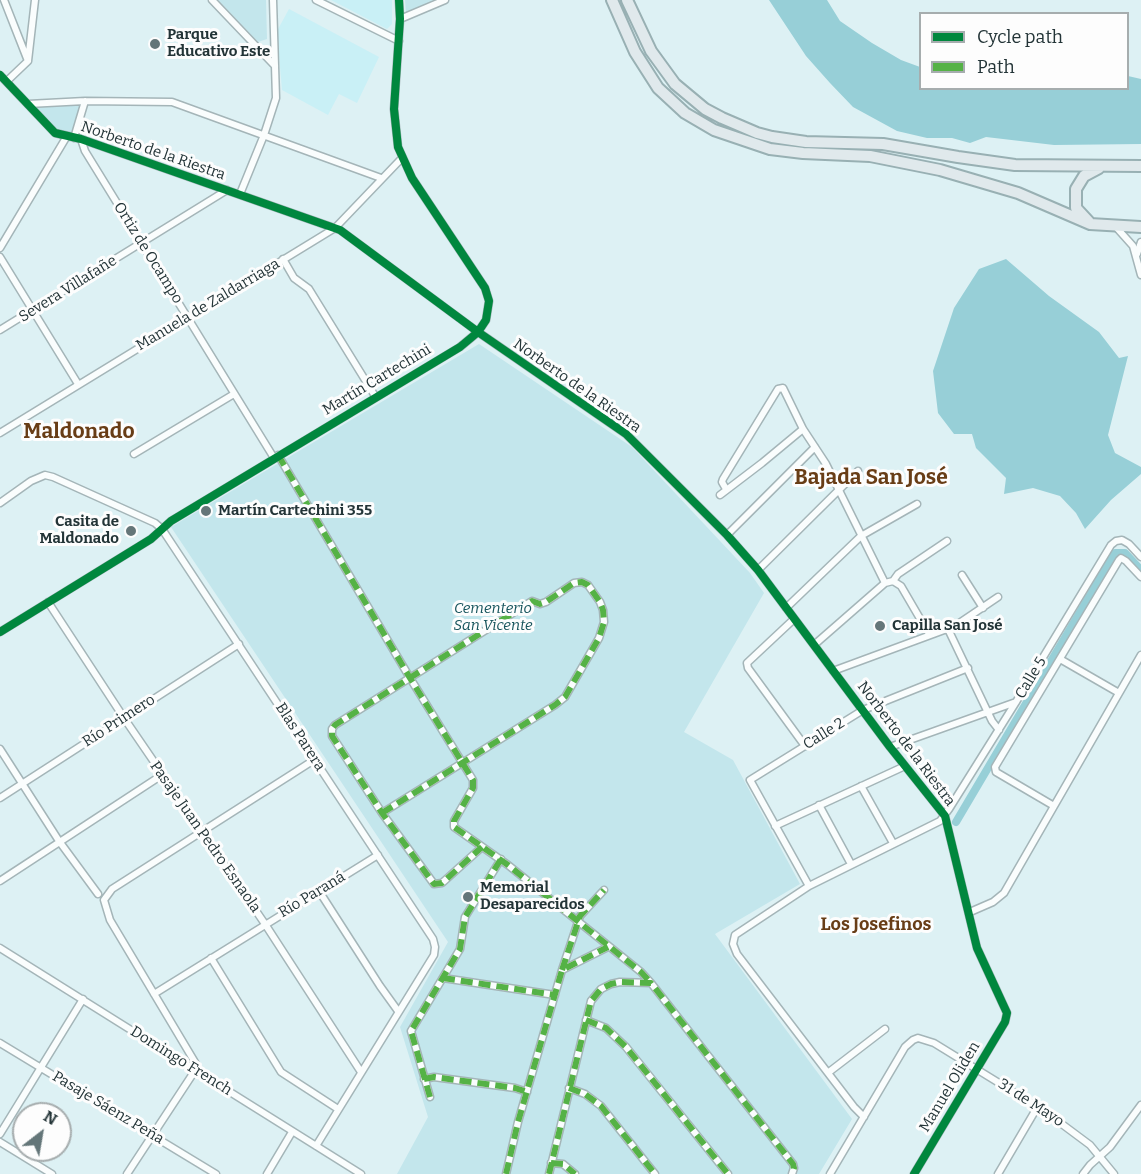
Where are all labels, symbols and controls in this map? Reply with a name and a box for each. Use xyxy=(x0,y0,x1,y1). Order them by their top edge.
legend xyxy=(919,12,1129,90)
place label: Parque Educativo Este xyxy=(167,26,270,61)
text: Cycle path xyxy=(977,26,1063,48)
marker: Parque Educativo Este xyxy=(148,37,162,51)
text: Path xyxy=(977,56,1015,78)
street label: Norberto de la Riestra xyxy=(78,118,228,184)
street label: Ortiz de Ocampo xyxy=(110,199,186,307)
street label: Severa Villafañe xyxy=(16,252,120,326)
street label: Manuela de Zaldarriaga xyxy=(133,255,283,355)
street label: Norberto de la Riestra xyxy=(510,335,644,437)
street label: Martín Cartechini xyxy=(320,341,434,419)
district label: Maldonado xyxy=(23,419,135,445)
district label: Bajada San José xyxy=(794,465,948,491)
place label: Martín Cartechini 355 xyxy=(218,502,372,520)
marker: Martín Cartechini 355 xyxy=(199,504,213,518)
place label: Casita de Maldonado xyxy=(40,513,119,548)
marker: Casita de Maldonado xyxy=(124,524,138,538)
park label: Cementerio San Vicente xyxy=(453,600,533,635)
place label: Capilla San José xyxy=(892,617,1003,635)
marker: Capilla San José xyxy=(873,619,887,633)
street label: Calle 5 xyxy=(1012,654,1050,702)
street label: Norberto de la Riestra xyxy=(853,678,959,810)
street label: Río Primero xyxy=(79,691,159,751)
street label: Blas Parera xyxy=(271,700,329,774)
street label: Calle 2 xyxy=(800,714,848,754)
street label: Pasaje Juan Pedro Esnaola xyxy=(146,758,264,916)
street label: Río Paraná xyxy=(275,868,349,922)
place label: Memorial Desaparecidos xyxy=(480,879,585,914)
marker: Memorial Desaparecidos xyxy=(461,890,475,904)
district label: Los Josefinos xyxy=(821,914,931,936)
street label: Domingo French xyxy=(127,1023,235,1099)
street label: Manuel Oliden xyxy=(916,1039,984,1135)
street label: Pasaje Sáenz Peña xyxy=(49,1068,167,1148)
street label: 31 de Mayo xyxy=(995,1075,1067,1131)
north arrow xyxy=(12,1102,72,1162)
text: N xyxy=(40,1107,61,1129)

